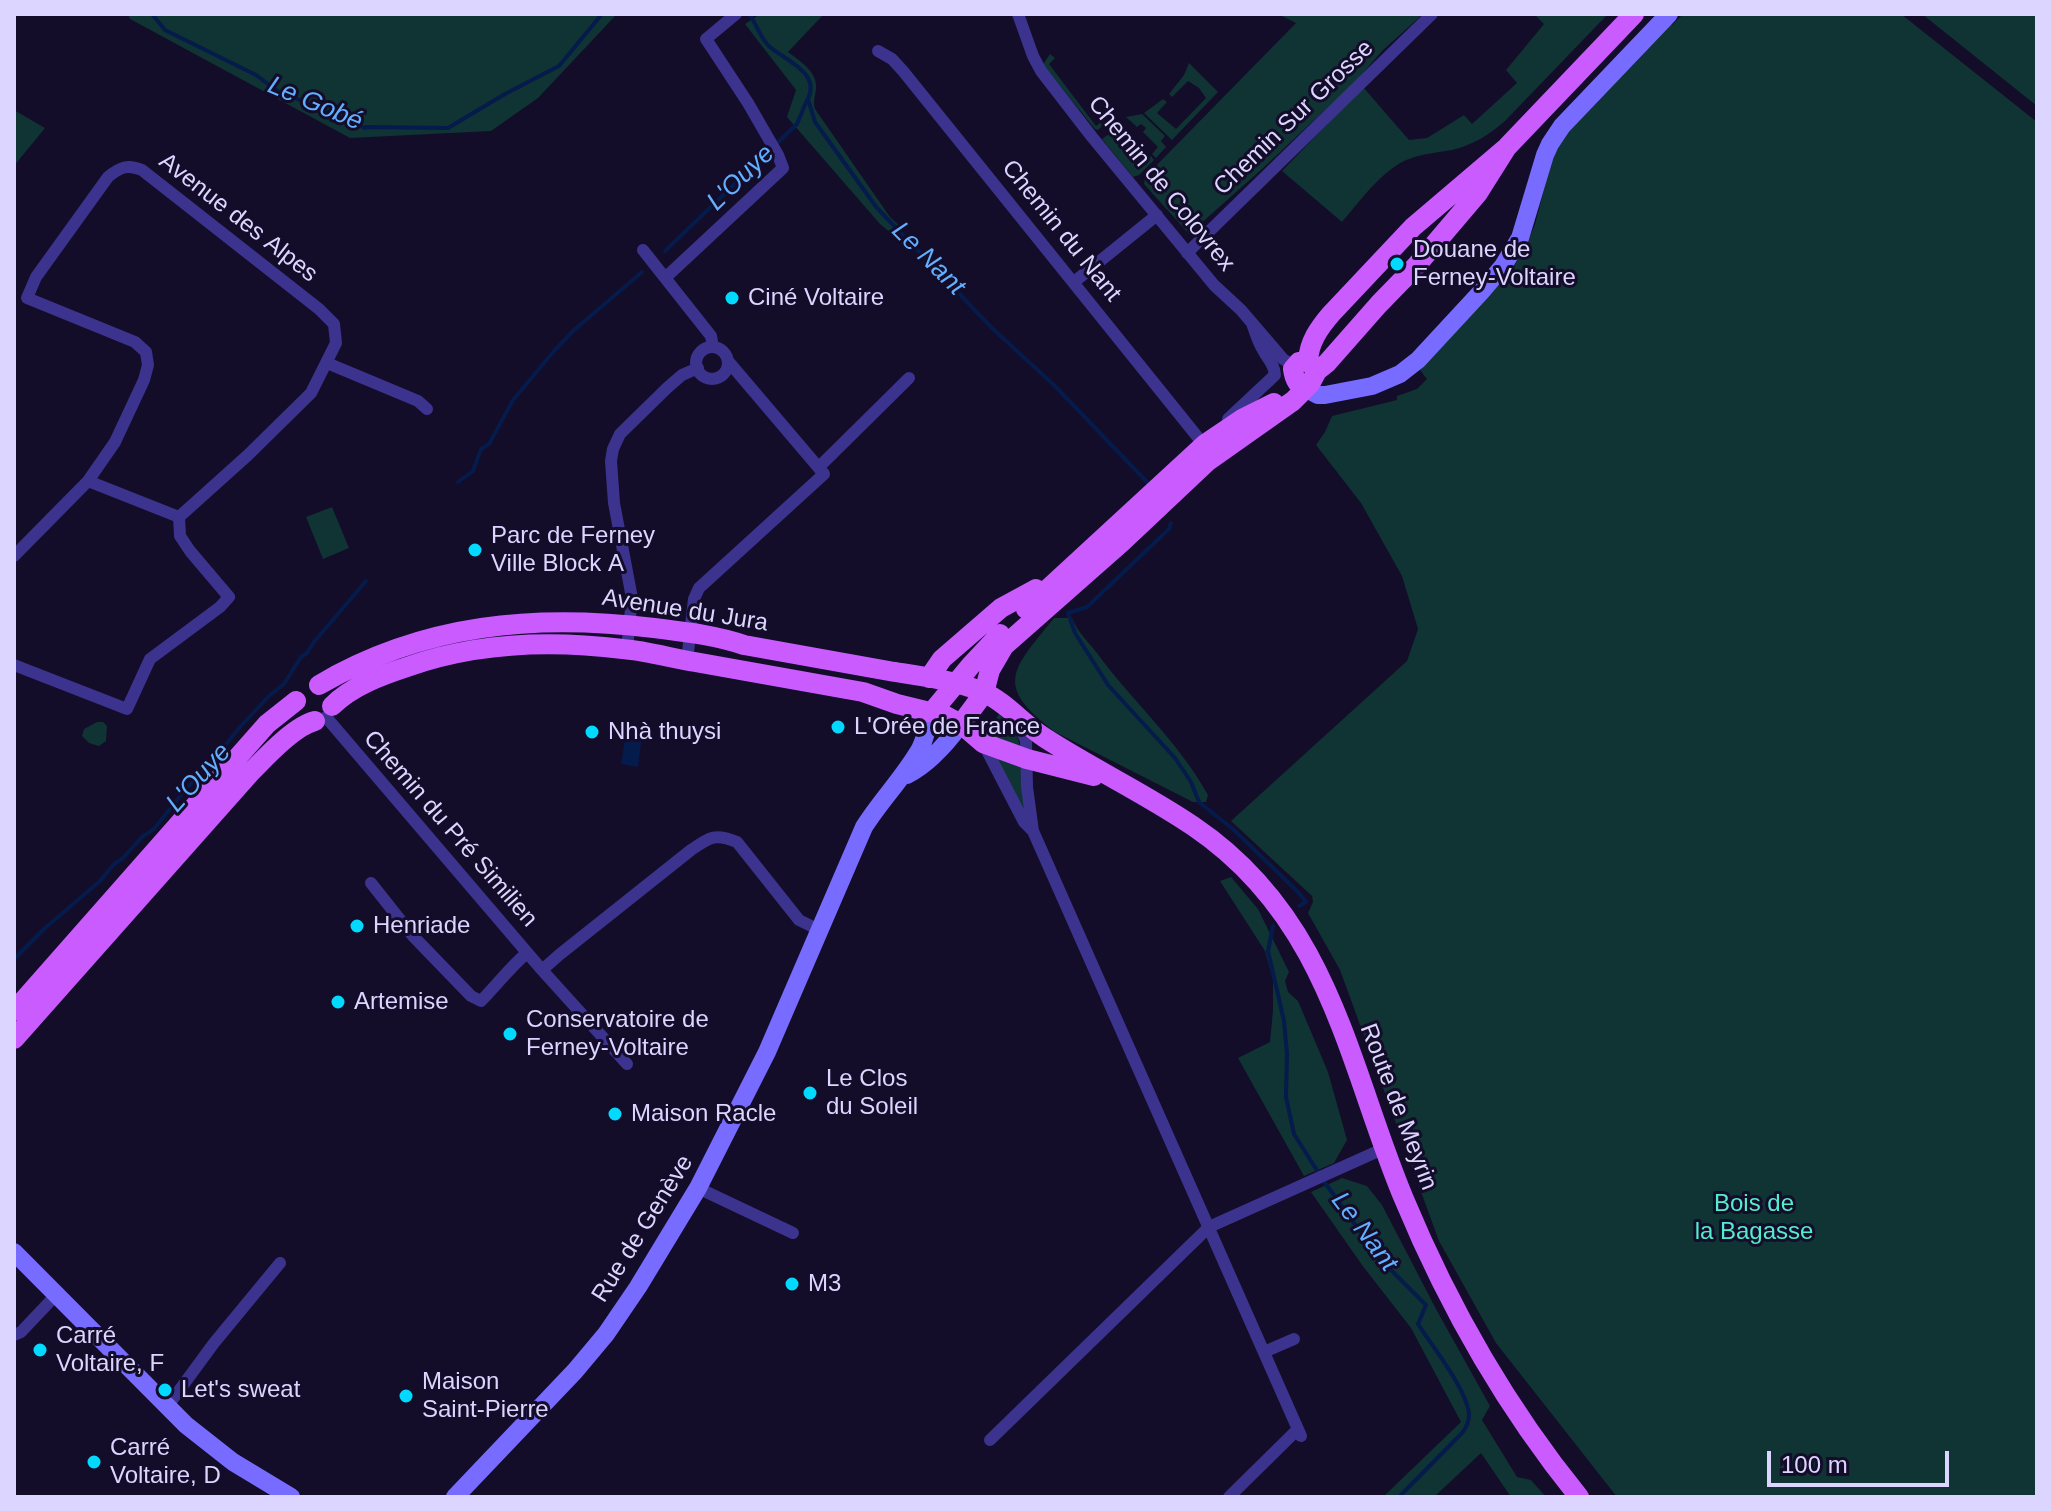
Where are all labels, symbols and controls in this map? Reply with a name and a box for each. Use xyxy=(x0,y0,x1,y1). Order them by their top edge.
street label: Chemin Sur Grosse xyxy=(1208,34,1380,202)
water label: Le Gobé xyxy=(263,70,367,138)
street label: Chemin de Colovrex xyxy=(1081,90,1241,278)
water label: L'Ouye xyxy=(701,138,781,218)
street label: Avenue des Alpes xyxy=(153,147,323,289)
street label: Chemin du Nant xyxy=(995,155,1127,307)
water label: Le Nant xyxy=(885,216,971,302)
place label: Douane de Ferney-Voltaire xyxy=(1413,236,1576,292)
marker: Douane de Ferney-Voltaire xyxy=(1388,255,1406,273)
place label: Ciné Voltaire xyxy=(748,284,884,312)
marker: Ciné Voltaire xyxy=(723,289,741,307)
place label: Parc de Ferney Ville Block A xyxy=(491,522,655,578)
marker: Parc de Ferney Ville Block A xyxy=(466,541,484,559)
street label: Avenue du Jura xyxy=(600,584,770,638)
place label: L'Orée de France xyxy=(854,713,1040,741)
place label: Nhà thuysi xyxy=(608,718,721,746)
marker: L'Orée de France xyxy=(829,718,847,736)
marker: Nhà thuysi xyxy=(583,723,601,741)
street label: Chemin du Pré Similien xyxy=(357,725,543,933)
water label: L'Ouye xyxy=(160,737,238,819)
place label: Henriade xyxy=(373,912,470,940)
marker: Henriade xyxy=(348,917,366,935)
place label: Artemise xyxy=(354,988,449,1016)
marker: Artemise xyxy=(329,993,347,1011)
place label: Conservatoire de Ferney-Voltaire xyxy=(526,1006,709,1062)
street label: Route de Meyrin xyxy=(1353,1020,1443,1194)
marker: Conservatoire de Ferney-Voltaire xyxy=(501,1025,519,1043)
place label: Le Clos du Soleil xyxy=(826,1065,918,1121)
marker: Le Clos du Soleil xyxy=(801,1084,819,1102)
place label: Maison Racle xyxy=(631,1100,776,1128)
marker: Maison Racle xyxy=(606,1105,624,1123)
street label: Rue de Genève xyxy=(586,1150,700,1308)
water label: Le Nant xyxy=(1324,1186,1404,1278)
park label: Bois de la Bagasse xyxy=(1695,1190,1813,1246)
place label: M3 xyxy=(808,1270,841,1298)
marker: M3 xyxy=(783,1275,801,1293)
place label: Carré Voltaire, F xyxy=(56,1322,164,1378)
marker: Carré Voltaire, F xyxy=(31,1341,49,1359)
place label: Maison Saint-Pierre xyxy=(422,1368,549,1424)
place label: Let's sweat xyxy=(181,1376,300,1404)
marker: Let's sweat xyxy=(156,1381,174,1399)
marker: Maison Saint-Pierre xyxy=(397,1387,415,1405)
place label: Carré Voltaire, D xyxy=(110,1434,221,1490)
scale bar xyxy=(1771,1435,1953,1485)
text: 100 m xyxy=(1781,1451,1848,1478)
marker: Carré Voltaire, D xyxy=(85,1453,103,1471)

